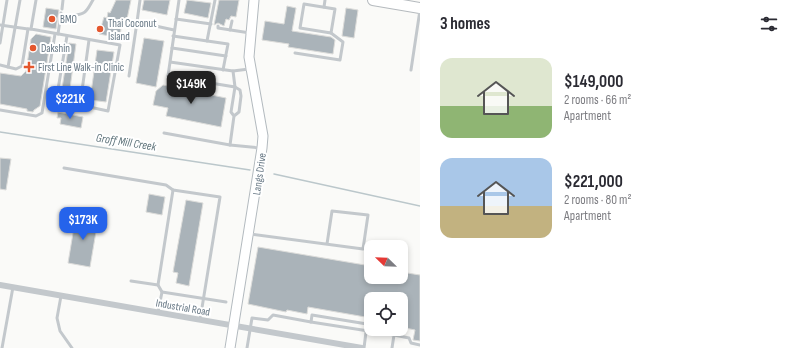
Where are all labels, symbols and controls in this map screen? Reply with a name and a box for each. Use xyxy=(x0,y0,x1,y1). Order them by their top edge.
place label: BMO xyxy=(60,13,77,26)
icon: filters xyxy=(758,13,780,35)
marker: BMO xyxy=(47,14,57,24)
text: 3 homes xyxy=(440,14,490,34)
place label: Thai Coconut Island xyxy=(108,17,157,43)
marker: Thai Coconut Island xyxy=(95,24,105,34)
place label: Dakshin xyxy=(41,42,70,55)
marker: Dakshin xyxy=(28,43,38,53)
marker: First Line Walk-in Clinic xyxy=(23,61,35,73)
place label: First Line Walk-in Clinic xyxy=(38,61,124,74)
pin: $149K xyxy=(163,71,219,105)
text: $149,000 xyxy=(564,72,623,92)
icon: home xyxy=(472,74,520,122)
text: $149K xyxy=(176,76,206,92)
pin: $221K xyxy=(42,86,98,120)
text: $221K xyxy=(55,91,85,107)
text: 2 rooms · 66 m² xyxy=(564,92,631,108)
text: Apartment xyxy=(564,108,611,124)
water label: Groff Mill Creek xyxy=(95,130,158,155)
street label: Langs Drive xyxy=(250,152,269,196)
text: $221,000 xyxy=(564,172,623,192)
icon: home xyxy=(472,174,520,222)
text: 2 rooms · 80 m² xyxy=(564,192,631,208)
pin: $173K xyxy=(55,207,111,241)
text: Apartment xyxy=(564,208,611,224)
text: $173K xyxy=(68,212,98,228)
north arrow xyxy=(364,240,408,284)
map controls xyxy=(364,240,408,336)
button: locate xyxy=(364,292,408,336)
street label: Industrial Road xyxy=(155,296,212,319)

